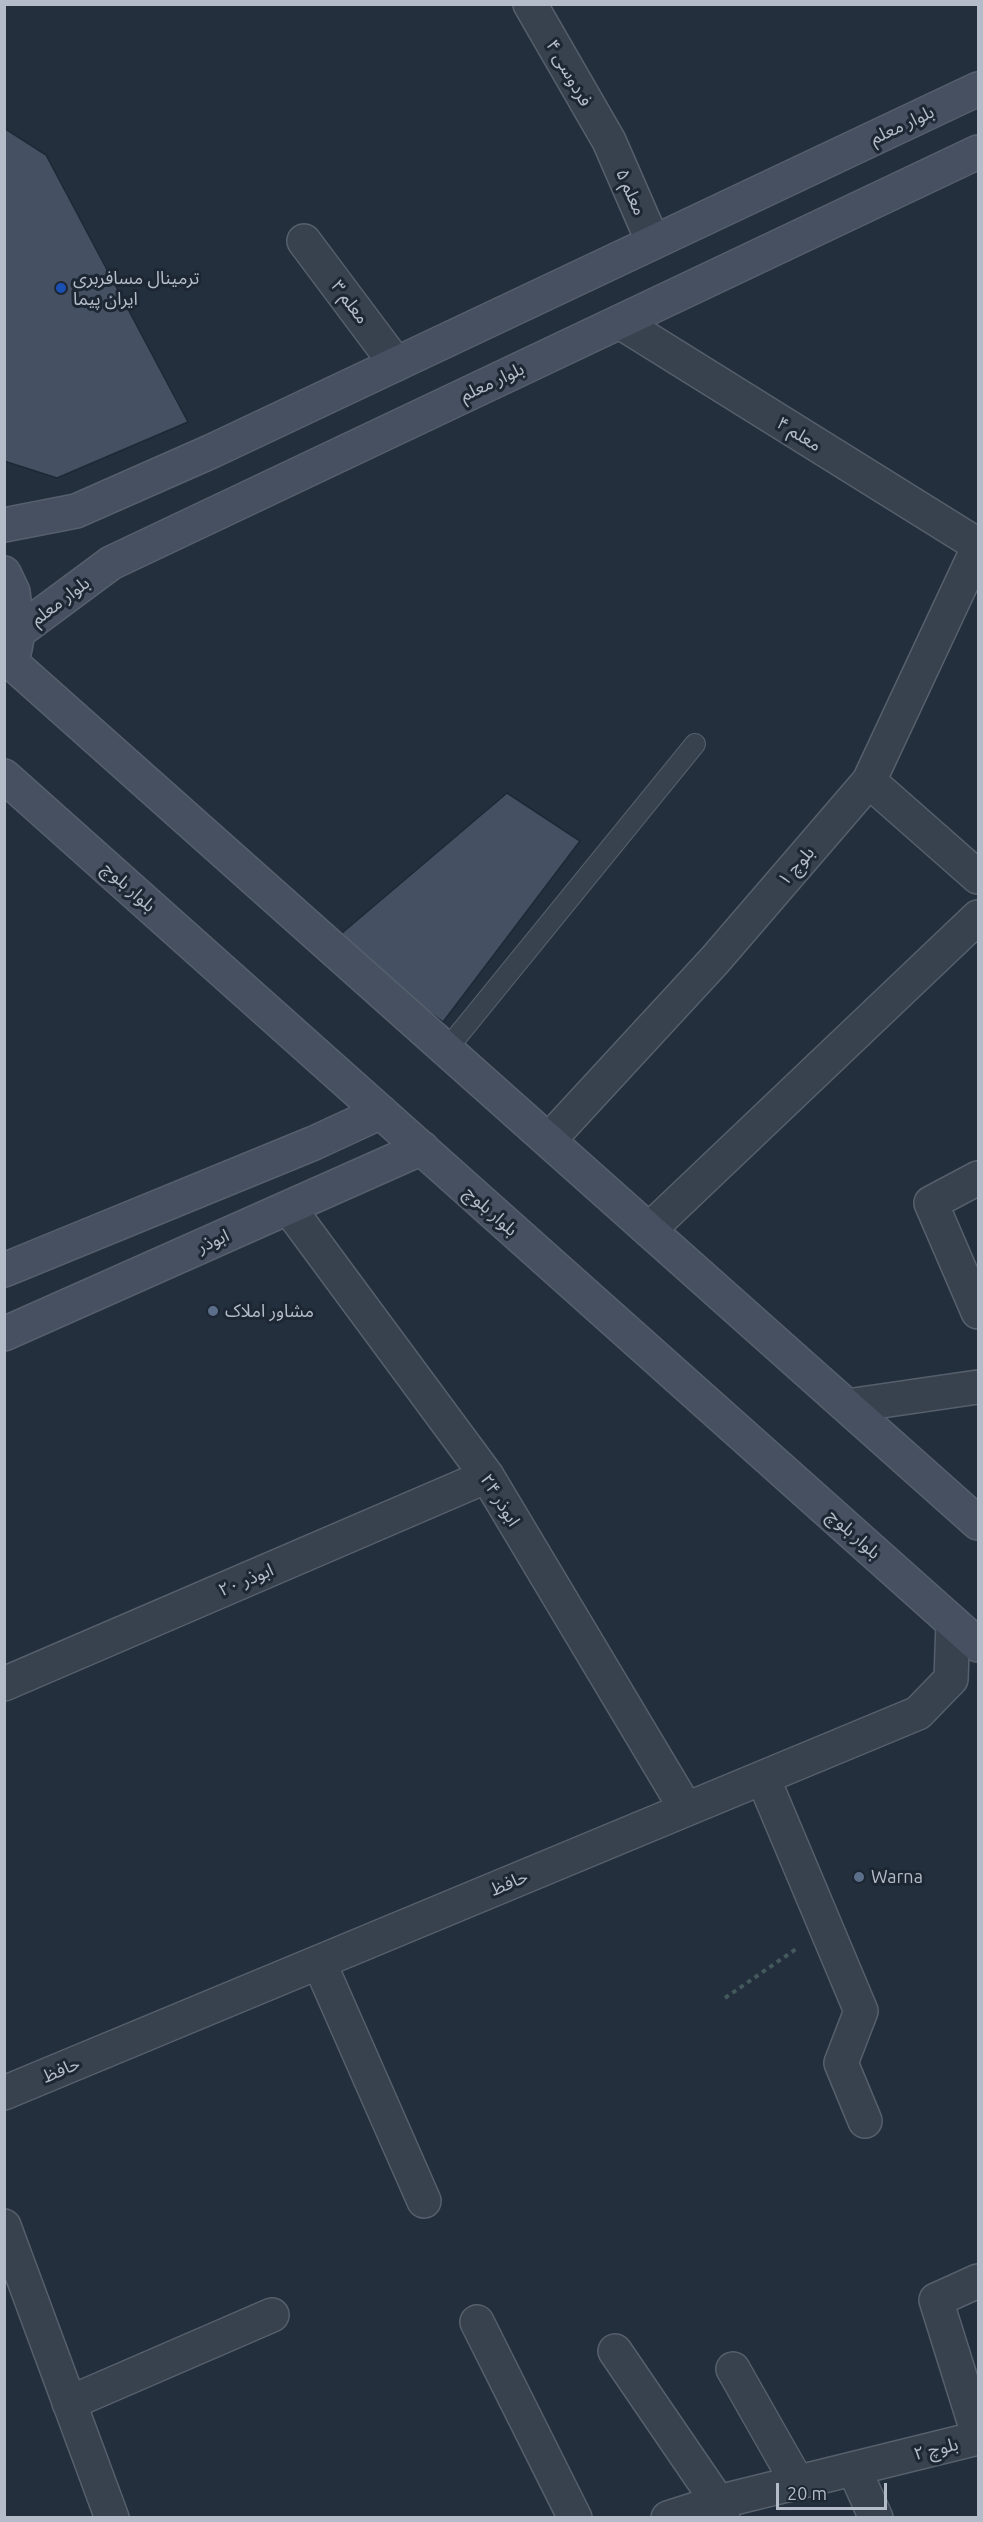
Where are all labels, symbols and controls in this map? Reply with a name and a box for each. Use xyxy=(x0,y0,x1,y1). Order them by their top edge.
street label: فردوسی ۴ xyxy=(541,36,597,110)
street label: بلوار معلم xyxy=(867,101,937,149)
street label: معلم ۵ xyxy=(611,165,651,219)
place label: ترمینال مسافربری ایران پیما xyxy=(73,267,199,310)
street label: معلم ۳ xyxy=(327,276,373,328)
marker: ترمینال مسافربری ایران پیما xyxy=(54,281,68,295)
street label: بلوار معلم xyxy=(457,358,527,406)
street label: معلم ۴ xyxy=(773,412,825,456)
street label: بلوار معلم xyxy=(26,572,94,630)
street label: بلوچ ۱ xyxy=(773,842,819,890)
street label: بلوار بلوچ xyxy=(98,857,160,917)
street label: بلوار بلوچ xyxy=(460,1181,522,1241)
street label: ابوذر xyxy=(194,1224,232,1258)
place label: مشاور املاک xyxy=(225,1300,314,1322)
marker: مشاور املاک xyxy=(206,1304,220,1318)
street label: ابوذر ۲۴ xyxy=(476,1470,524,1530)
street label: بلوار بلوچ xyxy=(823,1504,885,1564)
street label: ابوذر ۲۰ xyxy=(215,1559,277,1601)
street label: حافظ xyxy=(487,1865,531,1901)
place label: Warna xyxy=(871,1866,923,1888)
marker: Warna xyxy=(852,1870,866,1884)
street label: حافظ xyxy=(39,2052,83,2088)
street label: بلوچ ۲ xyxy=(912,2433,960,2465)
scale bar xyxy=(779,2471,890,2509)
text: 20 m xyxy=(787,2483,827,2503)

